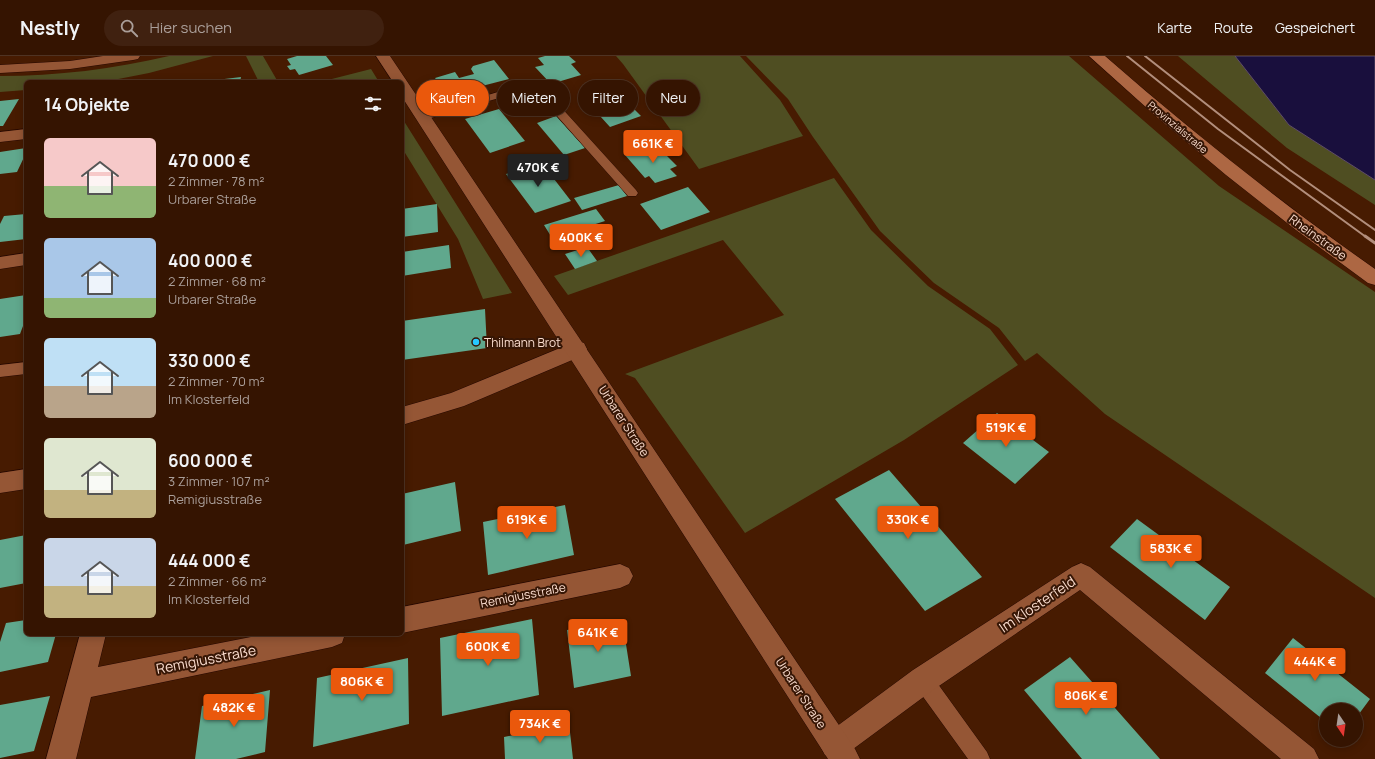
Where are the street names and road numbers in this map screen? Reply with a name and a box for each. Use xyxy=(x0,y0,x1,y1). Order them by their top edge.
street label: Provinzialstraße xyxy=(1145,98,1211,156)
street label: Rheinstraße xyxy=(1286,210,1350,264)
street label: Urbarer Straße xyxy=(595,382,653,460)
street label: Im Klosterfeld xyxy=(995,571,1079,637)
street label: Remigiusstraße xyxy=(479,578,567,612)
street label: Remigiusstraße xyxy=(155,640,257,678)
street label: Urbarer Straße xyxy=(772,654,830,732)

